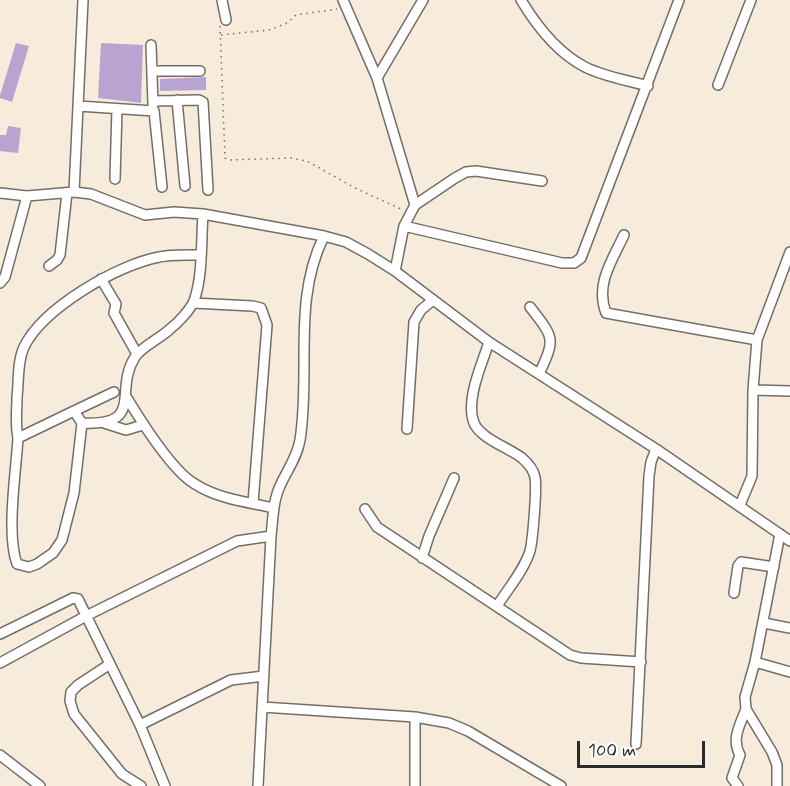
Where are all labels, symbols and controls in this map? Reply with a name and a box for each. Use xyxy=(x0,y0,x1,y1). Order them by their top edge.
scale bar xyxy=(580,729,708,767)
text: 100 m xyxy=(588,739,636,763)

